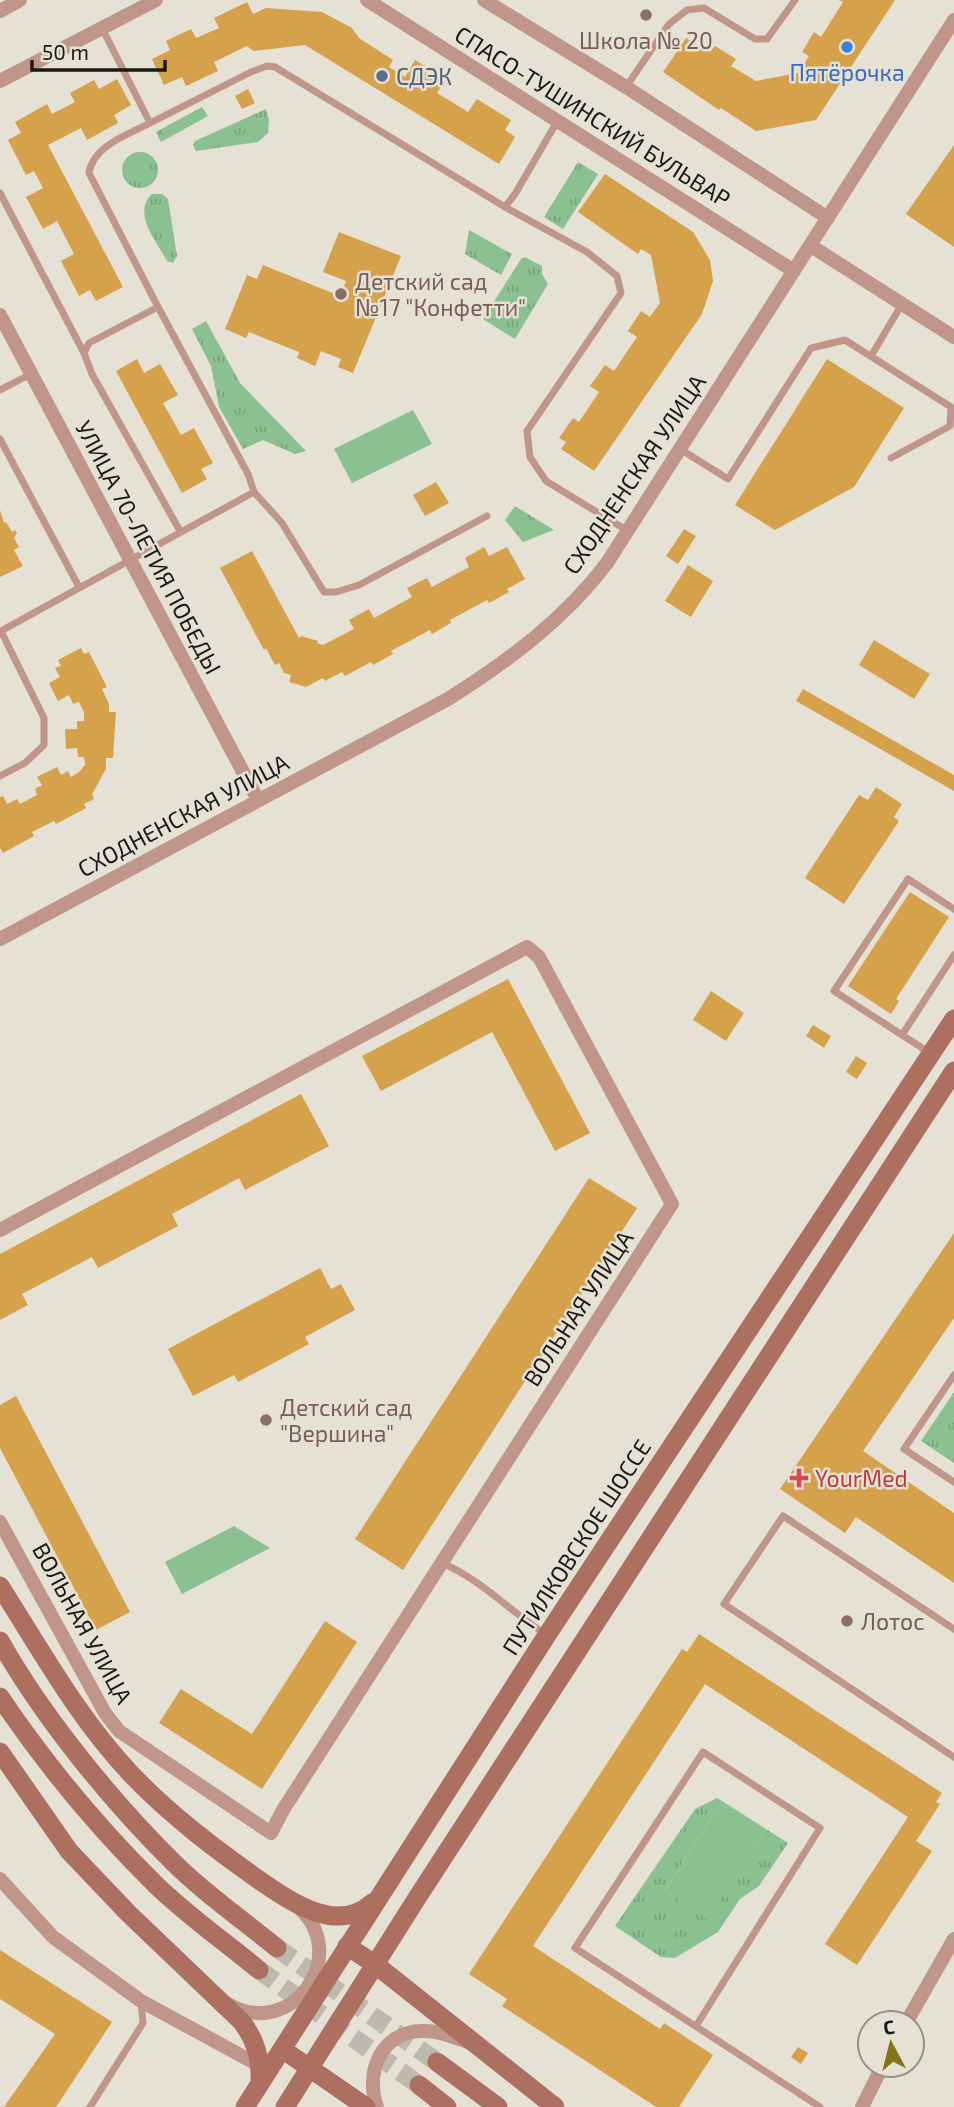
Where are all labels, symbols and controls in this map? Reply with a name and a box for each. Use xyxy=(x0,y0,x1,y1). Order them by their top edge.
marker: Школа № 20 xyxy=(638,7,654,23)
street label: СПАСО-ТУШИНСКИЙ БУЛЬВАР xyxy=(450,20,736,212)
place label: Школа № 20 xyxy=(579,26,713,54)
scale bar xyxy=(32,28,164,72)
text: 50 m xyxy=(42,39,89,64)
marker: Пятёрочка xyxy=(839,39,855,55)
place label: Пятёрочка xyxy=(789,58,905,86)
place label: СДЭК xyxy=(396,62,452,90)
marker: СДЭК xyxy=(374,68,390,84)
place label: Детский сад №17 "Конфетти" xyxy=(355,267,526,321)
marker: Детский сад №17 "Конфетти" xyxy=(333,286,349,302)
street label: СХОДНЕНСКАЯ УЛИЦА xyxy=(557,368,712,579)
street label: УЛИЦА 70-ЛЕТИЯ ПОБЕДЫ xyxy=(70,415,228,679)
street label: СХОДНЕНСКАЯ УЛИЦА xyxy=(73,747,294,882)
street label: ВОЛЬНАЯ УЛИЦА xyxy=(517,1224,639,1391)
place label: Детский сад "Вершина" xyxy=(280,1393,412,1447)
marker: Детский сад "Вершина" xyxy=(258,1412,274,1428)
street label: ПУТИЛКОВСКОЕ ШОССЕ xyxy=(496,1434,656,1660)
place label: YourMed xyxy=(815,1464,908,1492)
marker: YourMed xyxy=(789,1468,809,1488)
street label: ВОЛЬНАЯ УЛИЦА xyxy=(27,1538,139,1709)
place label: Лотос xyxy=(861,1607,924,1635)
marker: Лотос xyxy=(839,1613,855,1629)
north arrow xyxy=(856,2009,926,2079)
text: С xyxy=(882,2015,896,2039)

